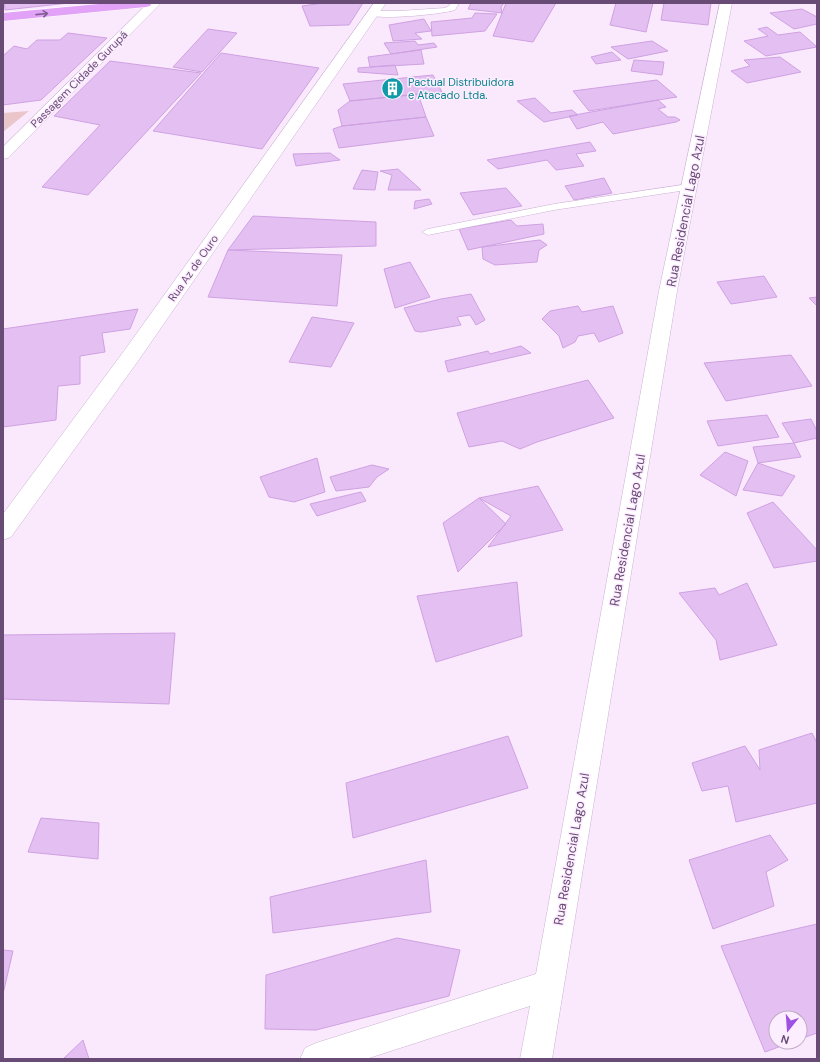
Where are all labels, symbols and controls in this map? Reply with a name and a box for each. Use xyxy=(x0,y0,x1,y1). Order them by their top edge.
one-way arrow xyxy=(35,10,48,17)
street label: Passagem Cidade Gurupá xyxy=(28,28,130,130)
building icon: Pactual Distribuidora e Atacado Ltda. xyxy=(379,75,405,101)
place label: Pactual Distribuidora e Atacado Ltda. xyxy=(408,75,514,102)
street label: Rua Residencial Lago Azul xyxy=(662,134,709,288)
street label: Rua Az de Ouro xyxy=(165,232,221,304)
street label: Rua Residencial Lago Azul xyxy=(606,453,649,607)
street label: Rua Residencial Lago Azul xyxy=(550,772,593,926)
north arrow xyxy=(768,1010,808,1050)
text: N xyxy=(779,1032,791,1047)

